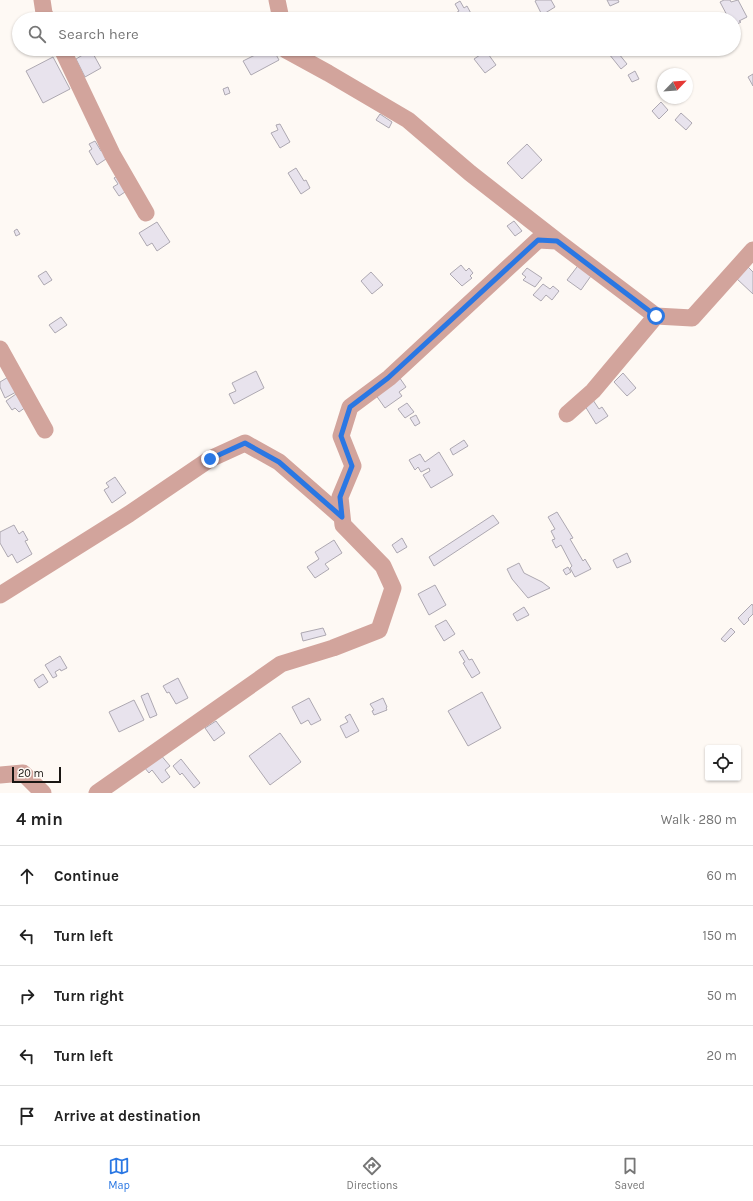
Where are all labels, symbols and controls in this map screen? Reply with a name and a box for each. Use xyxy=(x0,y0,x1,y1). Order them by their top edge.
search box xyxy=(12,12,741,56)
icon: search xyxy=(26,23,48,45)
text: Search here xyxy=(58,25,139,43)
north arrow xyxy=(657,68,693,104)
route start xyxy=(647,307,665,325)
route end xyxy=(201,450,219,468)
map controls xyxy=(705,745,741,781)
button: locate xyxy=(705,745,741,781)
scale bar xyxy=(12,765,61,784)
text: 20 m xyxy=(18,767,44,780)
text: 4 min xyxy=(16,809,63,829)
text: Walk · 280 m xyxy=(661,812,737,827)
icon: ahead xyxy=(16,865,38,887)
text: Continue xyxy=(54,867,119,885)
text: 60 m xyxy=(707,868,737,883)
icon: left xyxy=(16,925,38,947)
text: Turn left xyxy=(54,927,113,945)
text: 150 m xyxy=(702,928,737,943)
icon: right xyxy=(16,985,38,1007)
text: Turn right xyxy=(54,987,124,1005)
text: 50 m xyxy=(707,988,737,1003)
icon: left xyxy=(16,1045,38,1067)
text: Turn left xyxy=(54,1047,113,1065)
text: 20 m xyxy=(707,1048,737,1063)
icon: arrive xyxy=(16,1105,38,1127)
text: Arrive at destination xyxy=(54,1107,201,1125)
tab: Map xyxy=(108,1155,130,1192)
tab: Directions xyxy=(346,1155,398,1192)
tab: Saved xyxy=(614,1155,645,1192)

